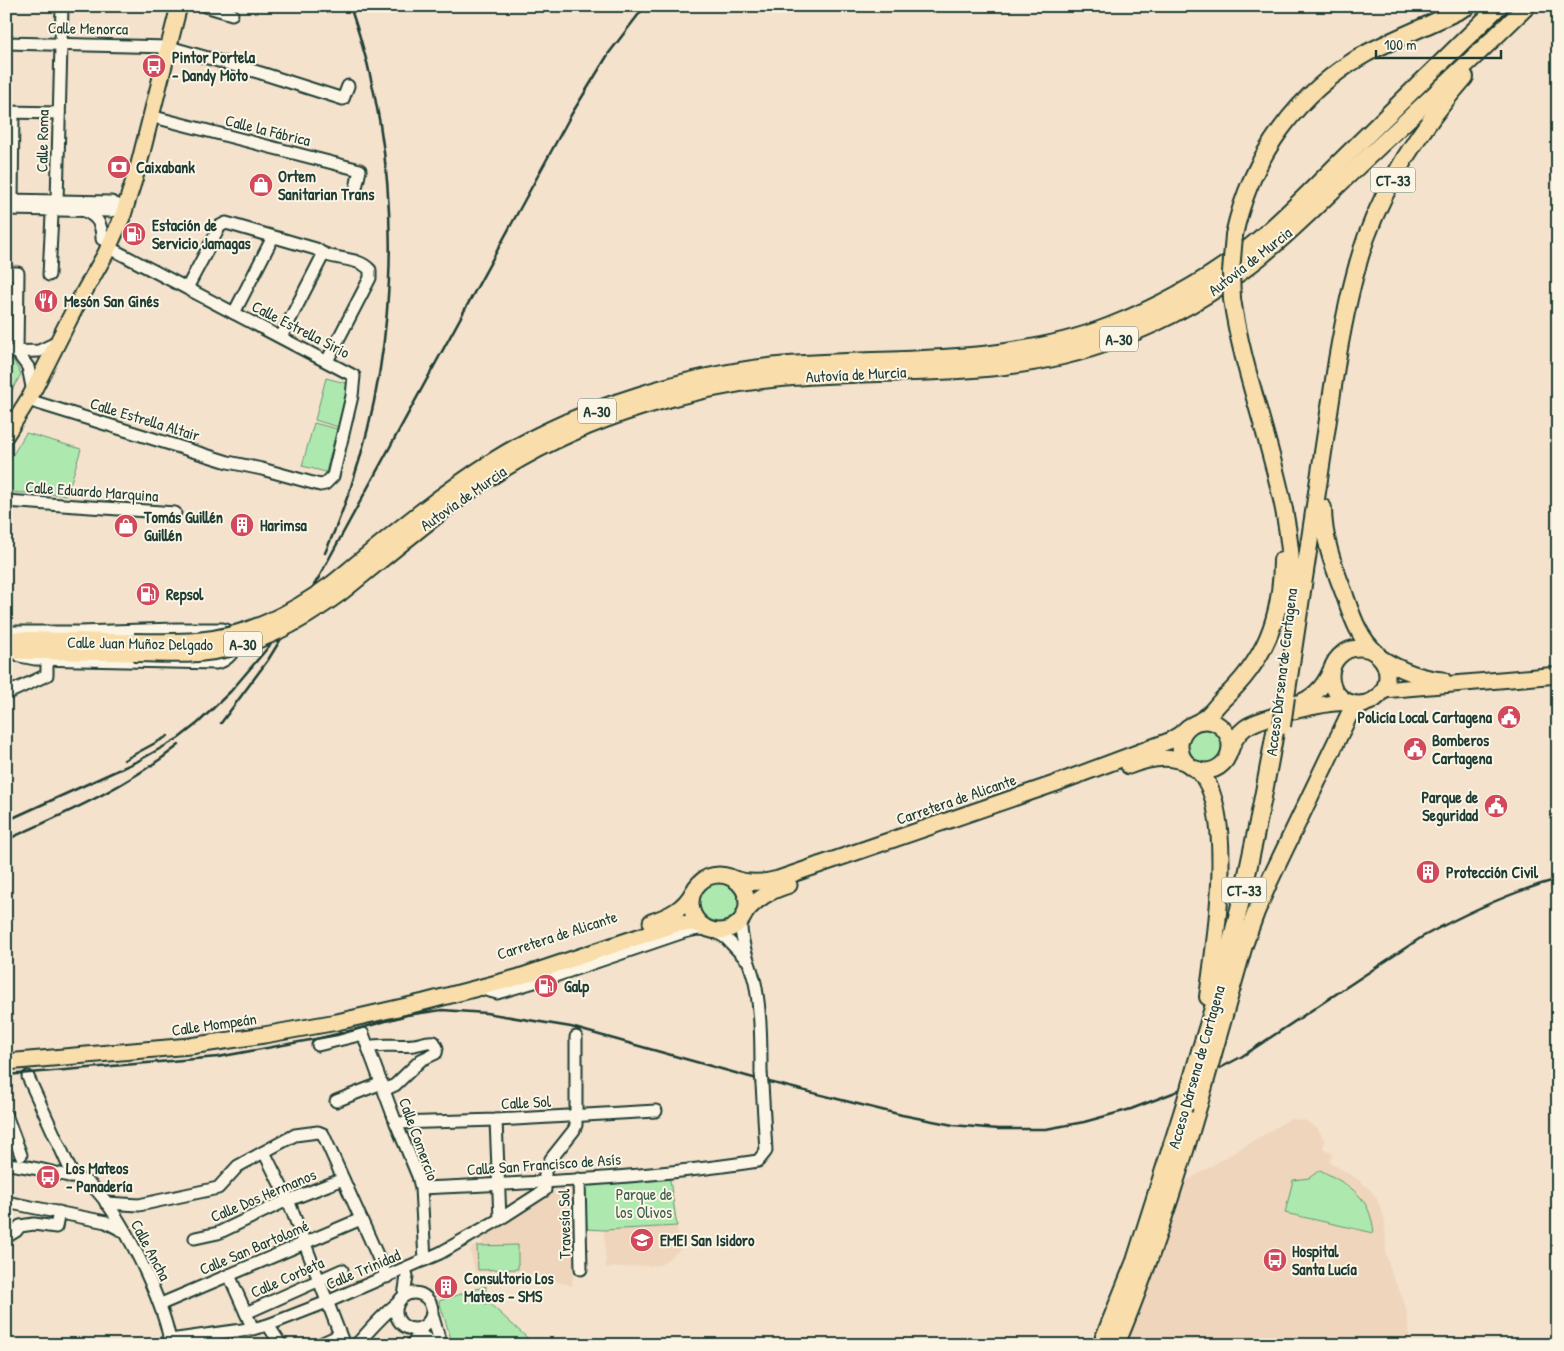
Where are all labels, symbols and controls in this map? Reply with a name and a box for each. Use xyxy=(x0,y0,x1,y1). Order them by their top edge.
street label: Calle Menorca xyxy=(48,16,128,40)
scale bar xyxy=(1376,28,1502,60)
text: 100 m xyxy=(1384,34,1417,55)
place label: Pintor Portela - Dandy Moto xyxy=(172,46,256,87)
bus stop icon: Pintor Portela - Dandy Moto xyxy=(141,53,167,79)
street label: Calle Roma xyxy=(30,109,54,173)
street label: Calle la Fábrica xyxy=(223,109,313,151)
bank icon: Caixabank xyxy=(106,154,132,180)
place label: Caixabank xyxy=(136,156,195,178)
place label: Ortem Sanitarian Trans xyxy=(278,165,375,205)
road number: CT-33 xyxy=(1370,168,1416,192)
shop icon: Ortem Sanitarian Trans xyxy=(248,172,274,198)
place label: Estación de Servicio Jamagas xyxy=(152,214,252,255)
fuel station icon: Estación de Servicio Jamagas xyxy=(121,221,147,247)
street label: Autovía de Murcia xyxy=(1204,221,1296,301)
restaurant icon: Mesón San Ginés xyxy=(33,288,59,314)
place label: Mesón San Ginés xyxy=(64,290,160,312)
street label: Calle Estrella Sirio xyxy=(248,295,354,363)
road number: A-30 xyxy=(1100,326,1138,352)
street label: Autovía de Murcia xyxy=(805,360,907,388)
street label: Calle Estrella Altair xyxy=(87,392,203,446)
road number: A-30 xyxy=(578,398,616,424)
street label: Autovía de Murcia xyxy=(416,460,510,536)
street label: Calle Eduardo Marquina xyxy=(25,475,159,507)
place label: Tomás Guillén Guillén xyxy=(143,506,223,546)
building icon: Harimsa xyxy=(229,512,255,538)
shop icon: Tomás Guillén Guillén xyxy=(113,513,139,539)
place label: Harimsa xyxy=(260,514,308,536)
fuel station icon: Repsol xyxy=(135,581,161,607)
place label: Repsol xyxy=(166,583,204,606)
street label: Acceso Dársena de Cartagena xyxy=(1260,587,1302,757)
street label: Calle Juan Muñoz Delgado xyxy=(67,631,214,655)
road number: A-30 xyxy=(224,632,262,656)
public building icon: Policía Local Cartagena xyxy=(1496,704,1522,730)
place label: Policía Local Cartagena xyxy=(1357,706,1493,729)
place label: Bomberos Cartagena xyxy=(1432,729,1493,770)
public building icon: Bomberos Cartagena xyxy=(1402,736,1428,762)
street label: Carretera de Alicante xyxy=(893,768,1019,830)
place label: Parque de Seguridad xyxy=(1421,786,1479,827)
public building icon: Parque de Seguridad xyxy=(1483,793,1509,819)
building icon: Protección Civil xyxy=(1415,859,1441,885)
place label: Protección Civil xyxy=(1446,861,1539,883)
road number: CT-33 xyxy=(1222,878,1266,902)
street label: Carretera de Alicante xyxy=(494,905,621,965)
fuel station icon: Galp xyxy=(533,973,559,999)
place label: Galp xyxy=(564,975,589,998)
street label: Acceso Dársena de Cartagena xyxy=(1162,983,1230,1151)
street label: Calle Mompeán xyxy=(170,1007,258,1041)
street label: Calle Sol xyxy=(500,1090,552,1114)
street label: Calle Comercio xyxy=(394,1094,444,1184)
street label: Calle San Francisco de Asís xyxy=(466,1148,622,1180)
place label: Los Mateos - Panadería xyxy=(66,1157,133,1197)
street label: Calle Dos Hermanos xyxy=(207,1163,319,1227)
bus stop icon: Los Mateos - Panadería xyxy=(35,1164,61,1190)
park label: Parque de los Olivos xyxy=(616,1183,673,1223)
street label: Travesía Sol xyxy=(552,1188,576,1259)
street label: Calle San Bartolomé xyxy=(196,1214,313,1280)
street label: Calle Ancha xyxy=(126,1216,176,1284)
school or university icon: EMEI San Isidoro xyxy=(629,1227,655,1253)
place label: EMEI San Isidoro xyxy=(660,1229,755,1251)
place label: Hospital Santa Lucía xyxy=(1292,1240,1357,1280)
street label: Calle Trinidad xyxy=(322,1243,404,1295)
bus stop icon: Hospital Santa Lucía xyxy=(1262,1247,1288,1273)
street label: Calle Corbeta xyxy=(247,1251,327,1303)
place label: Consultorio Los Mateos - SMS xyxy=(464,1267,554,1307)
building icon: Consultorio Los Mateos - SMS xyxy=(433,1274,459,1300)

